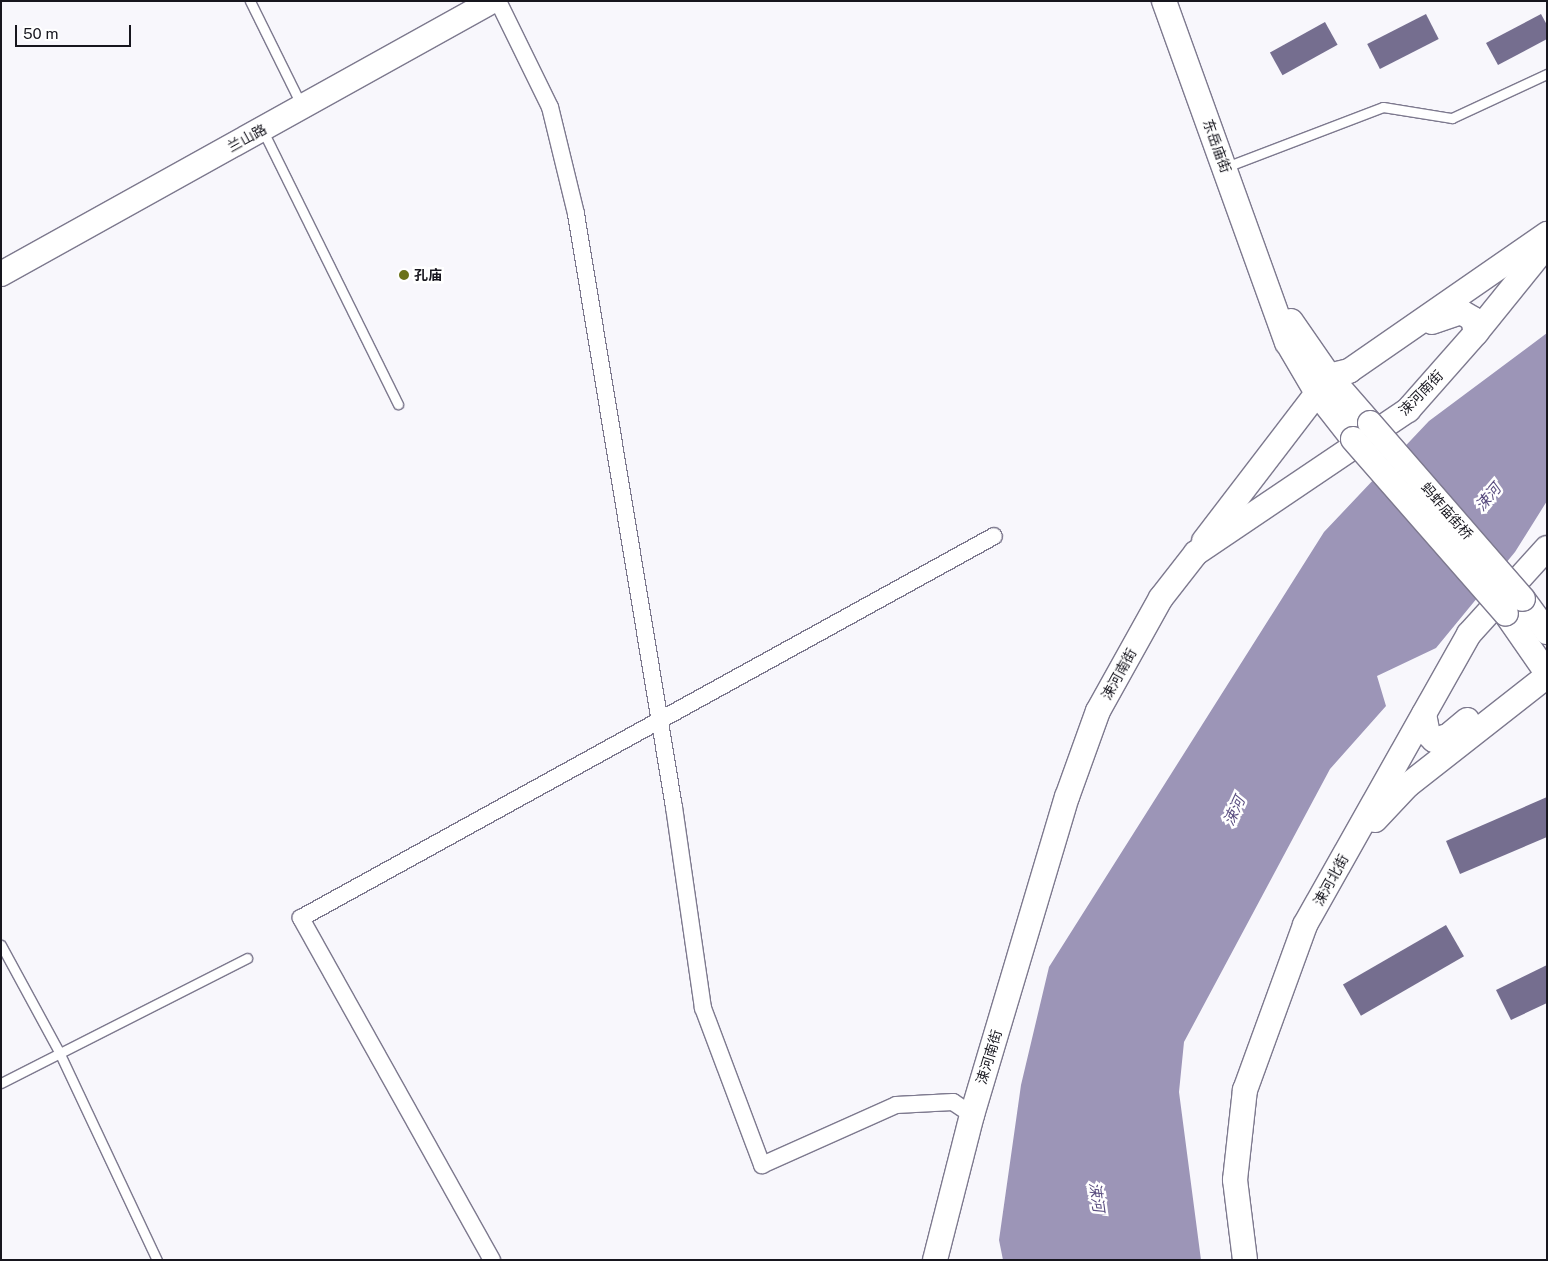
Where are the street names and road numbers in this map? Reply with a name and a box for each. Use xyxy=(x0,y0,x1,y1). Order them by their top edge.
street label: 东岳庙街 xyxy=(1200,117,1234,175)
street label: 兰山路 xyxy=(225,120,269,156)
street label: 涑河南街 xyxy=(1396,367,1446,419)
street label: 蚂蚱庙街桥 xyxy=(1418,479,1476,543)
street label: 涑河南街 xyxy=(1098,645,1140,703)
street label: 涑河北街 xyxy=(1310,851,1352,909)
street label: 涑河南街 xyxy=(973,1028,1005,1086)

